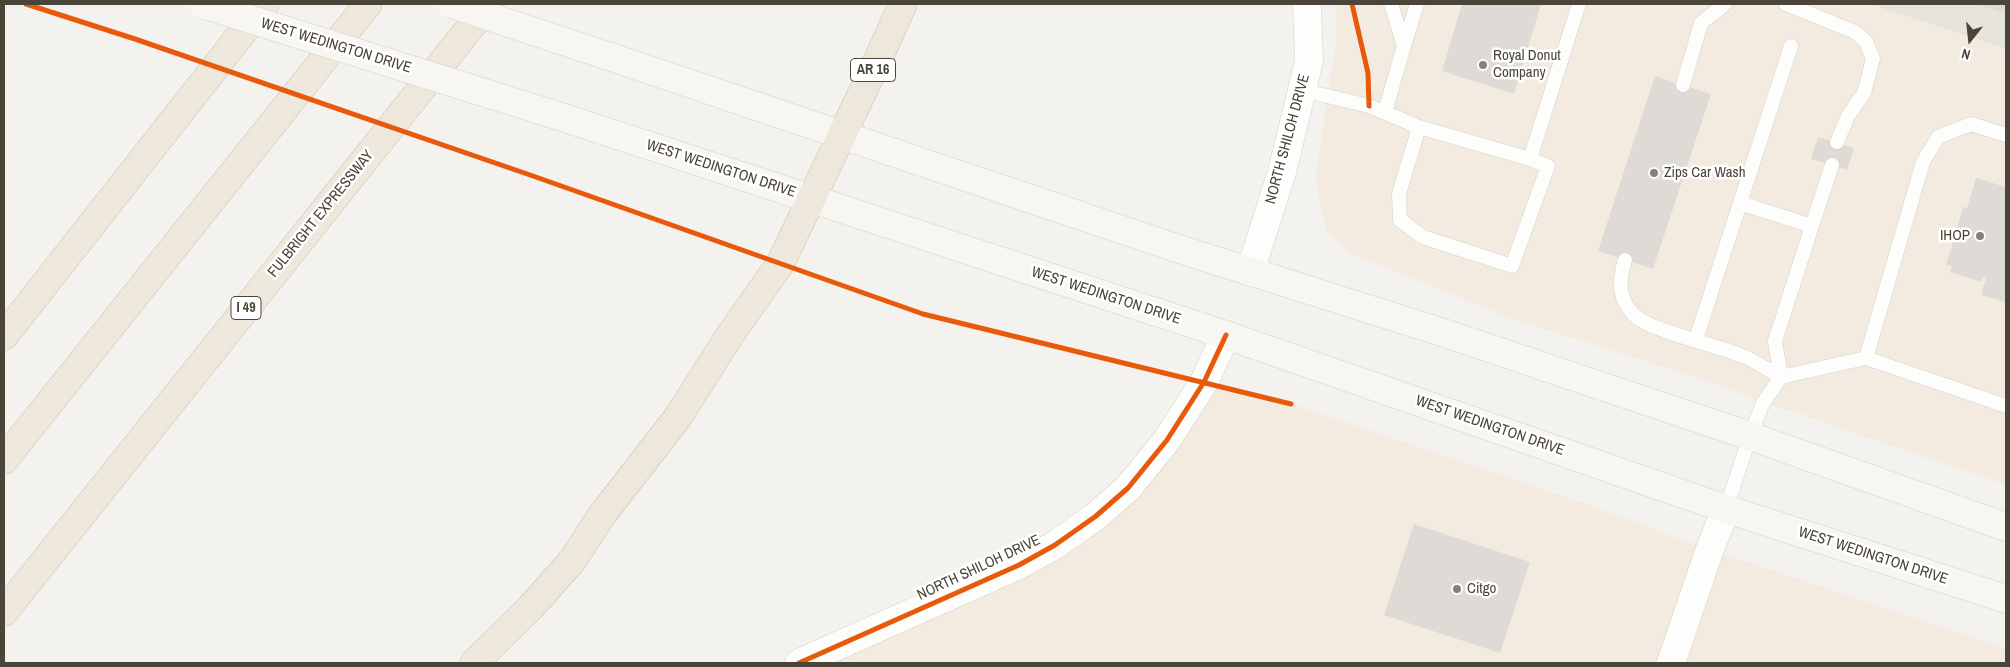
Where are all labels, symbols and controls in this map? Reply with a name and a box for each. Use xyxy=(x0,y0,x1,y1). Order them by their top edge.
street label: WEST WEDINGTON DRIVE xyxy=(259,15,413,77)
north arrow xyxy=(1945,15,1995,65)
text: N xyxy=(1959,45,1972,64)
place label: Royal Donut Company xyxy=(1493,47,1561,82)
road number: AR 16 xyxy=(850,58,896,82)
marker: Royal Donut Company xyxy=(1477,59,1489,71)
street label: NORTH SHILOH DRIVE xyxy=(1262,72,1314,206)
street label: WEST WEDINGTON DRIVE xyxy=(644,136,798,202)
street label: FULBRIGHT EXPRESSWAY xyxy=(264,147,378,281)
place label: Zips Car Wash xyxy=(1664,164,1746,182)
marker: Zips Car Wash xyxy=(1648,167,1660,179)
place label: IHOP xyxy=(1940,227,1970,245)
marker: IHOP xyxy=(1974,230,1986,242)
street label: WEST WEDINGTON DRIVE xyxy=(1029,263,1183,329)
road number: I 49 xyxy=(231,296,261,320)
street label: WEST WEDINGTON DRIVE xyxy=(1413,392,1567,460)
street label: WEST WEDINGTON DRIVE xyxy=(1796,523,1950,589)
street label: NORTH SHILOH DRIVE xyxy=(915,532,1043,604)
place label: Citgo xyxy=(1467,580,1496,598)
marker: Citgo xyxy=(1451,583,1463,595)

